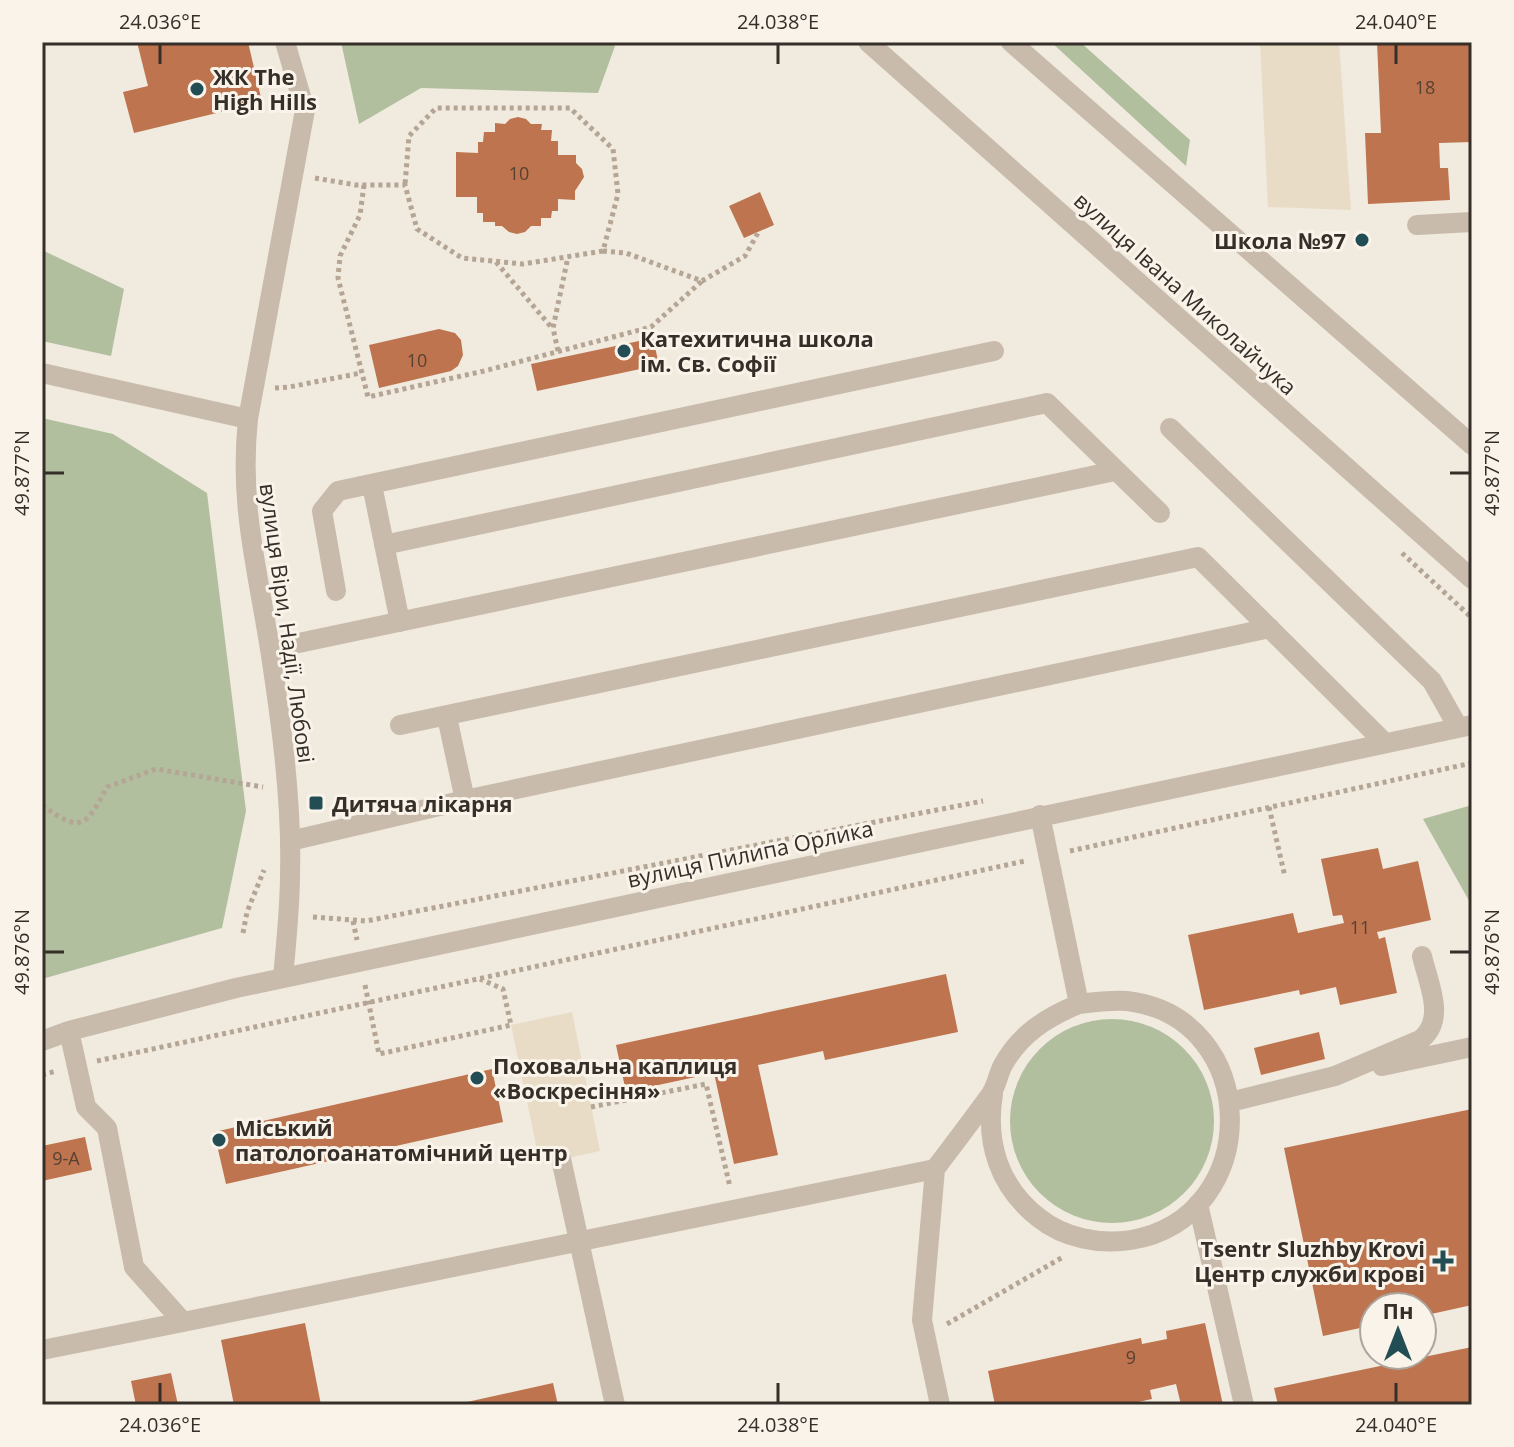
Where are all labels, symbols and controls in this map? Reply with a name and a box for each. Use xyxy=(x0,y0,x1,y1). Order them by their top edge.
text: 24.036°E xyxy=(119,8,201,35)
text: 24.038°E xyxy=(737,8,819,35)
text: 24.040°E xyxy=(1355,8,1437,35)
place label: ЖК The High Hills xyxy=(213,61,317,116)
house number: 18 xyxy=(1415,75,1435,99)
marker: ЖК The High Hills xyxy=(188,80,206,98)
house number: 10 xyxy=(509,161,529,185)
street label: вулиця Івана Миколайчука xyxy=(1068,185,1304,401)
place label: Школа №97 xyxy=(1214,225,1346,255)
marker: Школа №97 xyxy=(1353,231,1371,249)
place label: Катехитична школа ім. Св. Софії xyxy=(640,323,874,378)
marker: Катехитична школа ім. Св. Софії xyxy=(615,342,633,360)
house number: 10 xyxy=(407,348,427,372)
text: 49.877°N xyxy=(8,430,35,516)
text: 49.877°N xyxy=(1478,430,1505,516)
street label: вулиця Віри, Надії, Любові xyxy=(253,481,323,765)
place label: Дитяча лікарня xyxy=(332,788,513,818)
marker: Дитяча лікарня xyxy=(307,794,325,812)
street label: вулиця Пилипа Орлика xyxy=(624,812,876,894)
text: 49.876°N xyxy=(8,909,35,995)
text: 49.876°N xyxy=(1478,909,1505,995)
house number: 11 xyxy=(1350,915,1370,939)
place label: Поховальна каплиця «Воскресіння» xyxy=(493,1050,737,1105)
marker: Поховальна каплиця «Воскресіння» xyxy=(468,1069,486,1087)
place label: Міський патологоанатомічний центр xyxy=(235,1112,568,1167)
marker: Міський патологоанатомічний центр xyxy=(210,1131,228,1149)
house number: 9-А xyxy=(52,1146,80,1170)
place label: Tsentr Sluzhby Krovi Центр служби крові xyxy=(1194,1233,1425,1288)
marker: Tsentr Sluzhby Krovi Центр служби крові xyxy=(1432,1250,1454,1272)
north arrow xyxy=(1358,1291,1438,1371)
text: Пн xyxy=(1383,1295,1413,1325)
house number: 9 xyxy=(1126,1345,1136,1369)
text: 24.036°E xyxy=(119,1411,201,1438)
text: 24.038°E xyxy=(737,1411,819,1438)
text: 24.040°E xyxy=(1355,1411,1437,1438)

